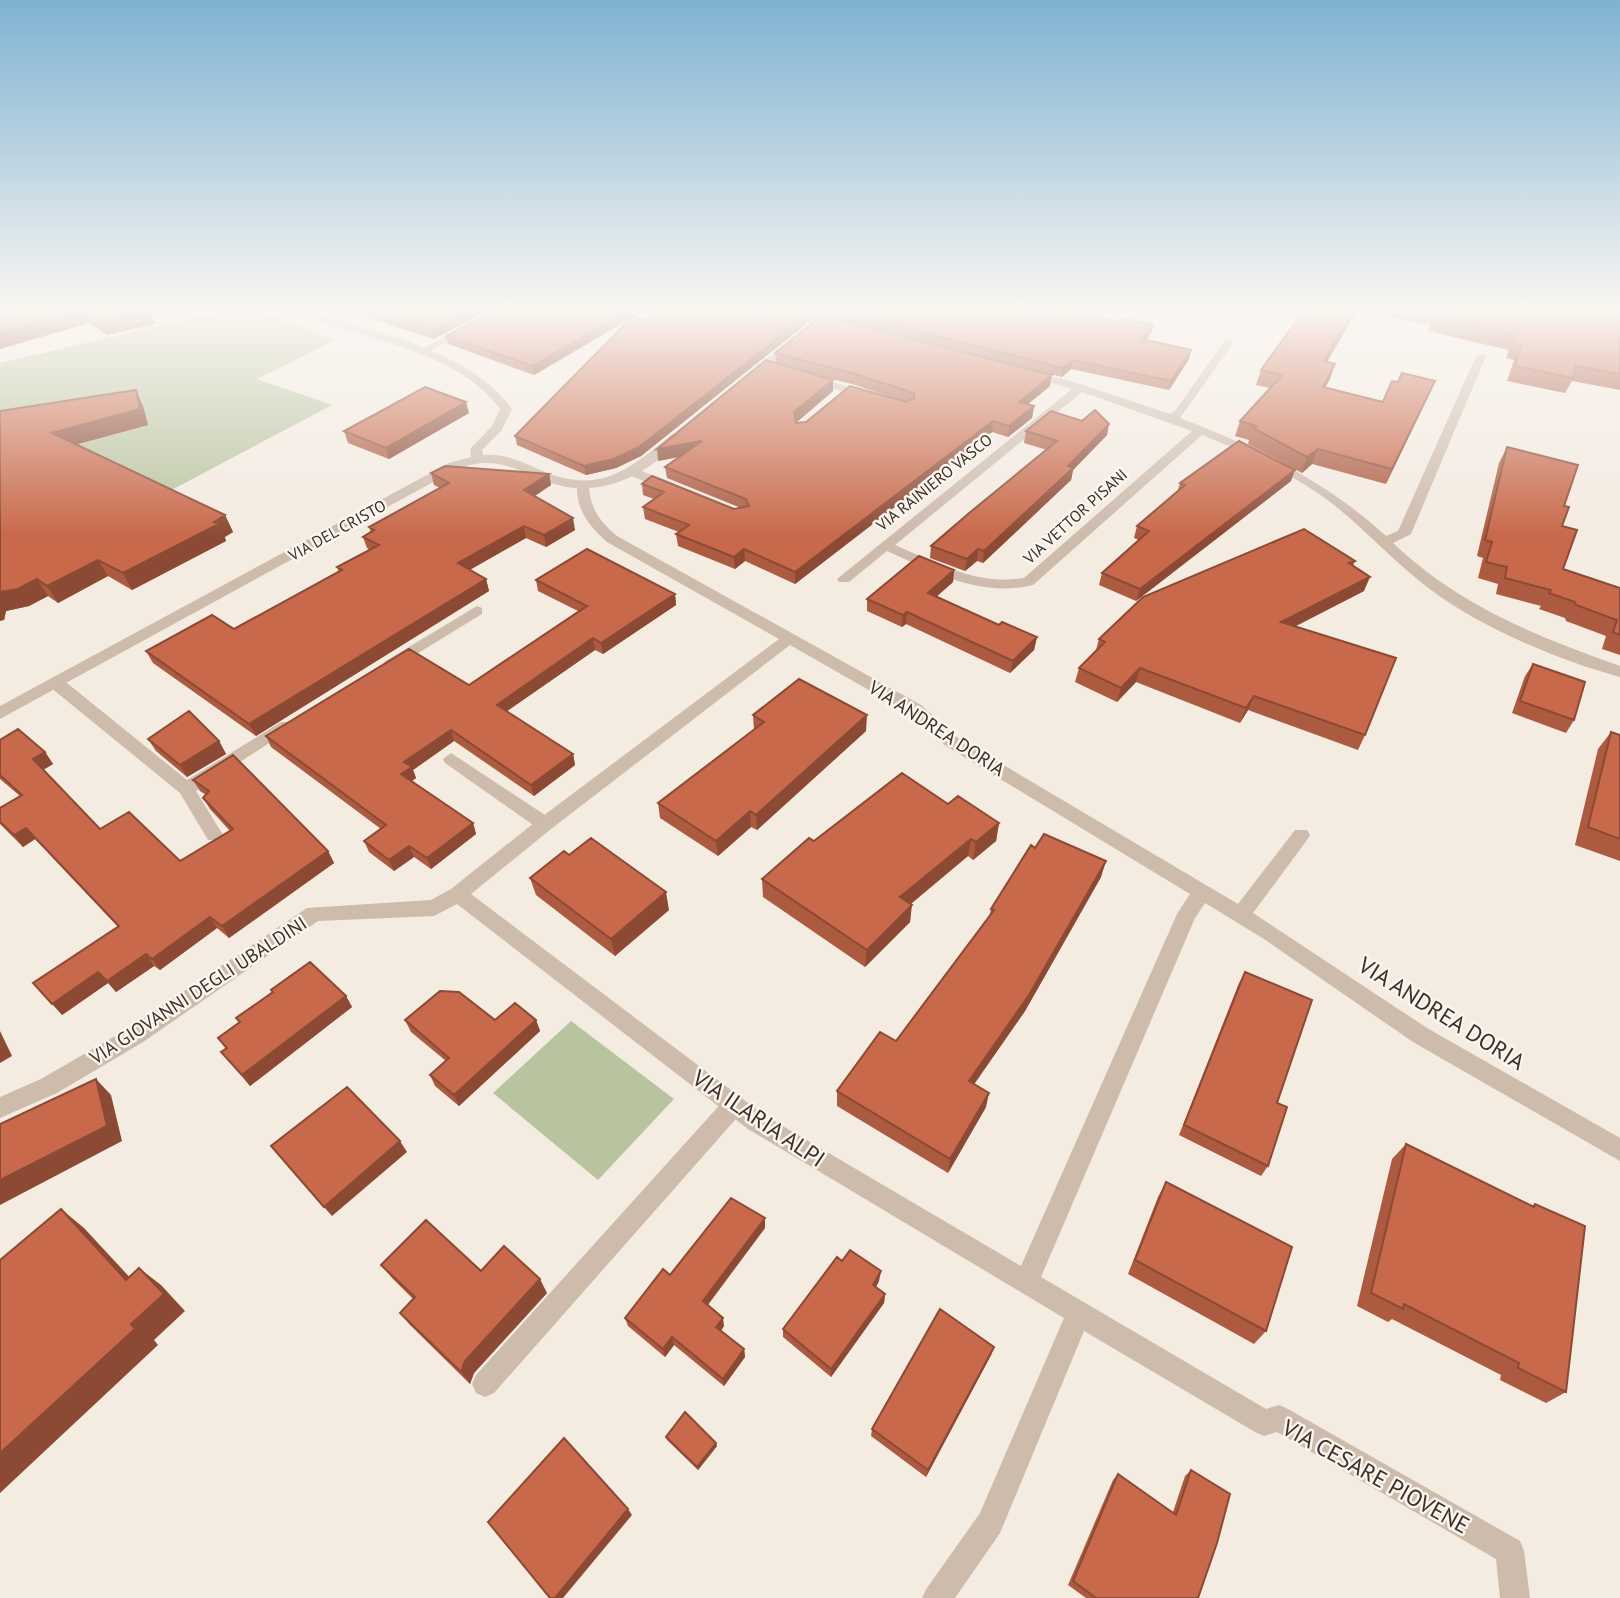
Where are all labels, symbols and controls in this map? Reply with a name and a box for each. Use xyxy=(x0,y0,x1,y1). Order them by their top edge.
street label: VIA RAINIERO VASCO xyxy=(871,429,996,535)
street label: VIA VETTOR PISANI xyxy=(1018,464,1131,569)
street label: VIA DEL CRISTO xyxy=(284,495,389,566)
street label: VIA ANDREA DORIA xyxy=(863,674,1010,781)
street label: VIA GIOVANNI DEGLI UBALDINI xyxy=(84,911,311,1070)
street label: VIA ANDREA DORIA xyxy=(1353,950,1531,1076)
street label: VIA ILARIA ALPI xyxy=(686,1062,831,1173)
street label: VIA CESARE PIOVENE xyxy=(1276,1412,1475,1539)

